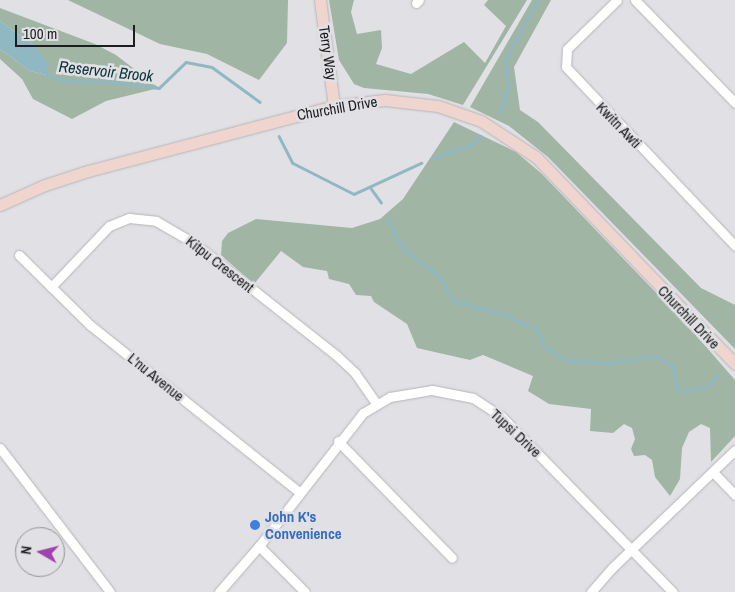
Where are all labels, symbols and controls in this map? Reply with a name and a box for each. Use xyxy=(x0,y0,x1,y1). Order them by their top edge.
scale bar xyxy=(18,15,138,47)
text: 100 m xyxy=(23,23,57,44)
street label: Terry Way xyxy=(315,25,341,81)
water label: Reservoir Brook xyxy=(58,56,154,86)
street label: Churchill Drive xyxy=(295,92,379,124)
street label: Kwitn Awti xyxy=(592,98,646,152)
street label: Kitpu Crescent xyxy=(182,232,258,296)
street label: Churchill Drive xyxy=(654,281,724,353)
street label: L'nu Avenue xyxy=(124,349,188,405)
street label: Tupsi Drive xyxy=(487,405,545,461)
place label: John K's Convenience xyxy=(265,507,342,542)
marker: John K's Convenience xyxy=(249,519,261,531)
north arrow xyxy=(15,527,65,577)
text: N xyxy=(17,545,36,555)

